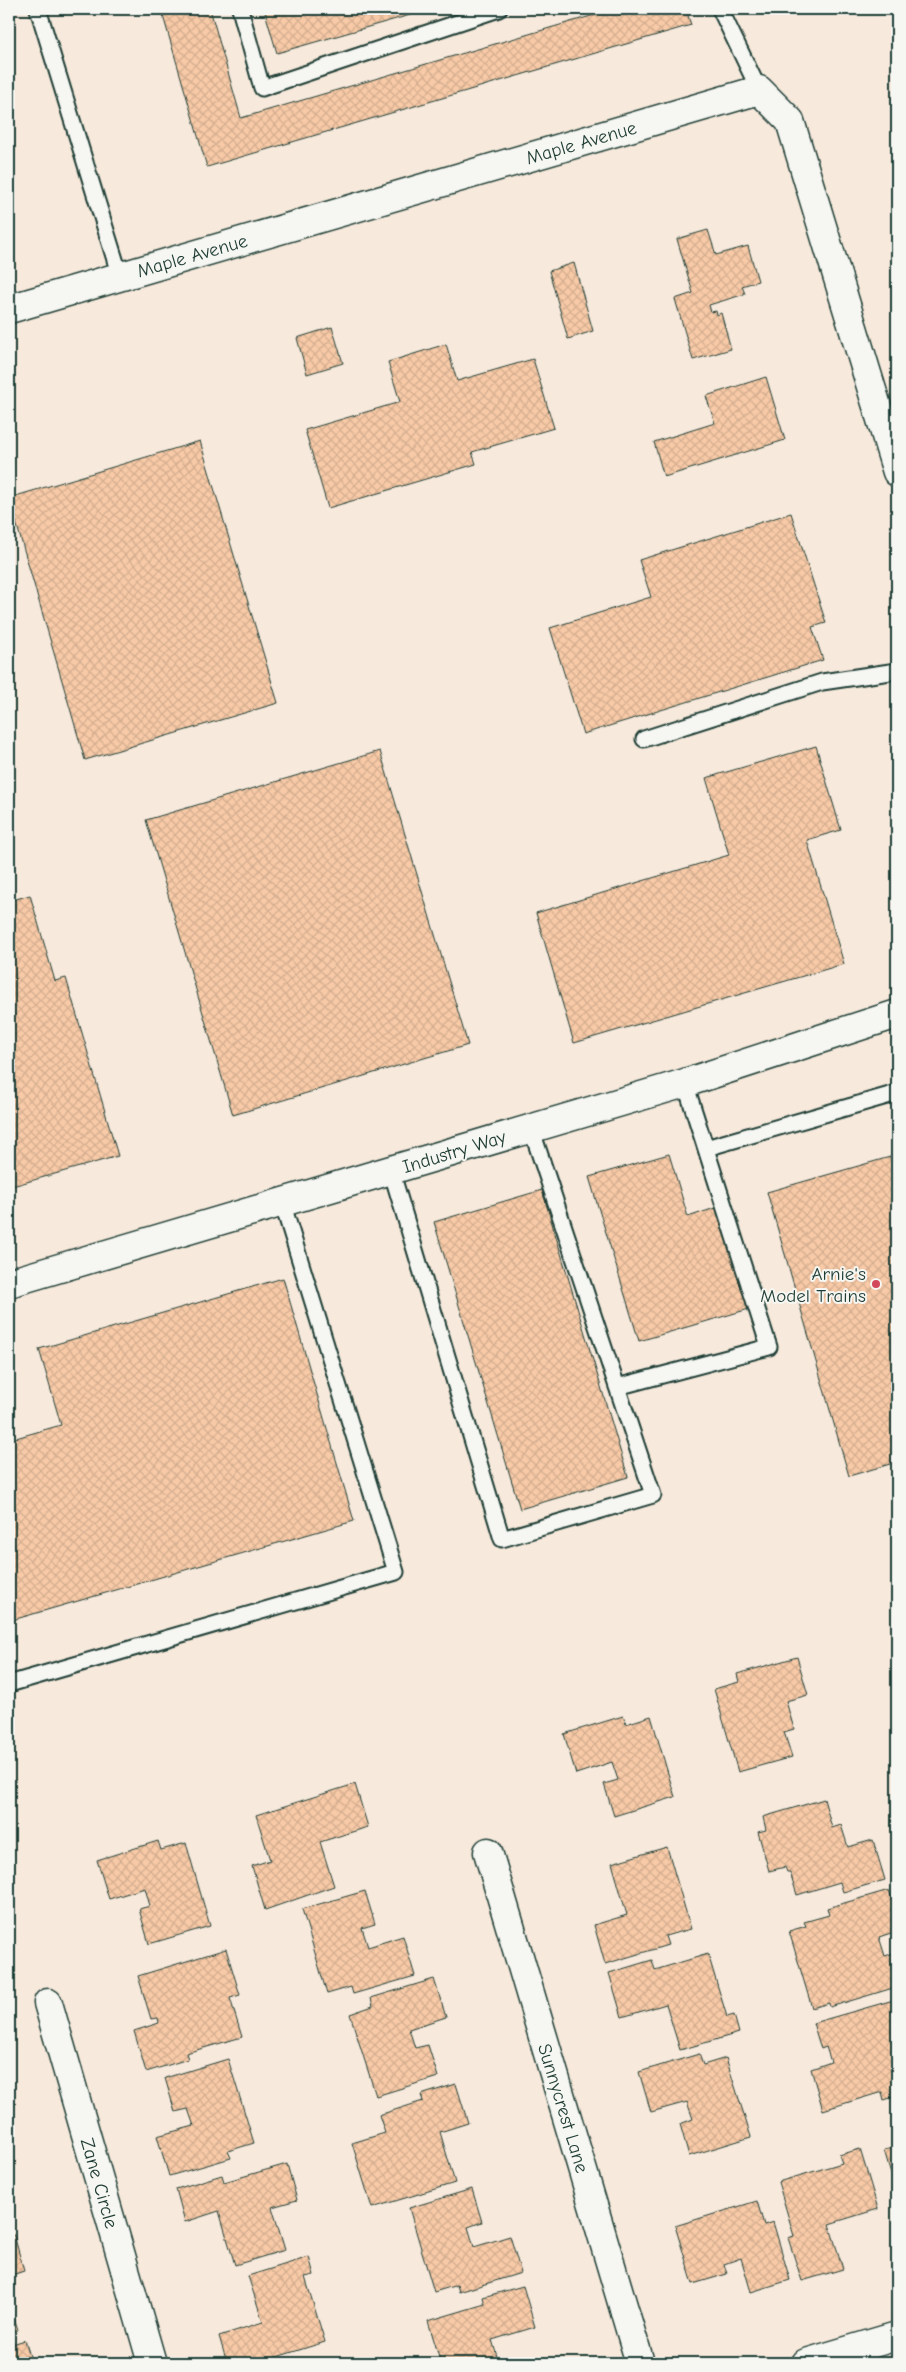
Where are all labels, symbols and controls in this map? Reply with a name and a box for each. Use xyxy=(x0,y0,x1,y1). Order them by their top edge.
street label: Maple Avenue xyxy=(524,117,639,169)
street label: Maple Avenue xyxy=(135,230,250,282)
street label: Industry Way xyxy=(400,1126,509,1178)
place label: Arnie's Model Trains xyxy=(760,1263,866,1307)
marker: Arnie's Model Trains xyxy=(870,1278,882,1290)
street label: Sunnycrest Lane xyxy=(533,2041,593,2176)
street label: Zane Circle xyxy=(76,2136,122,2231)

